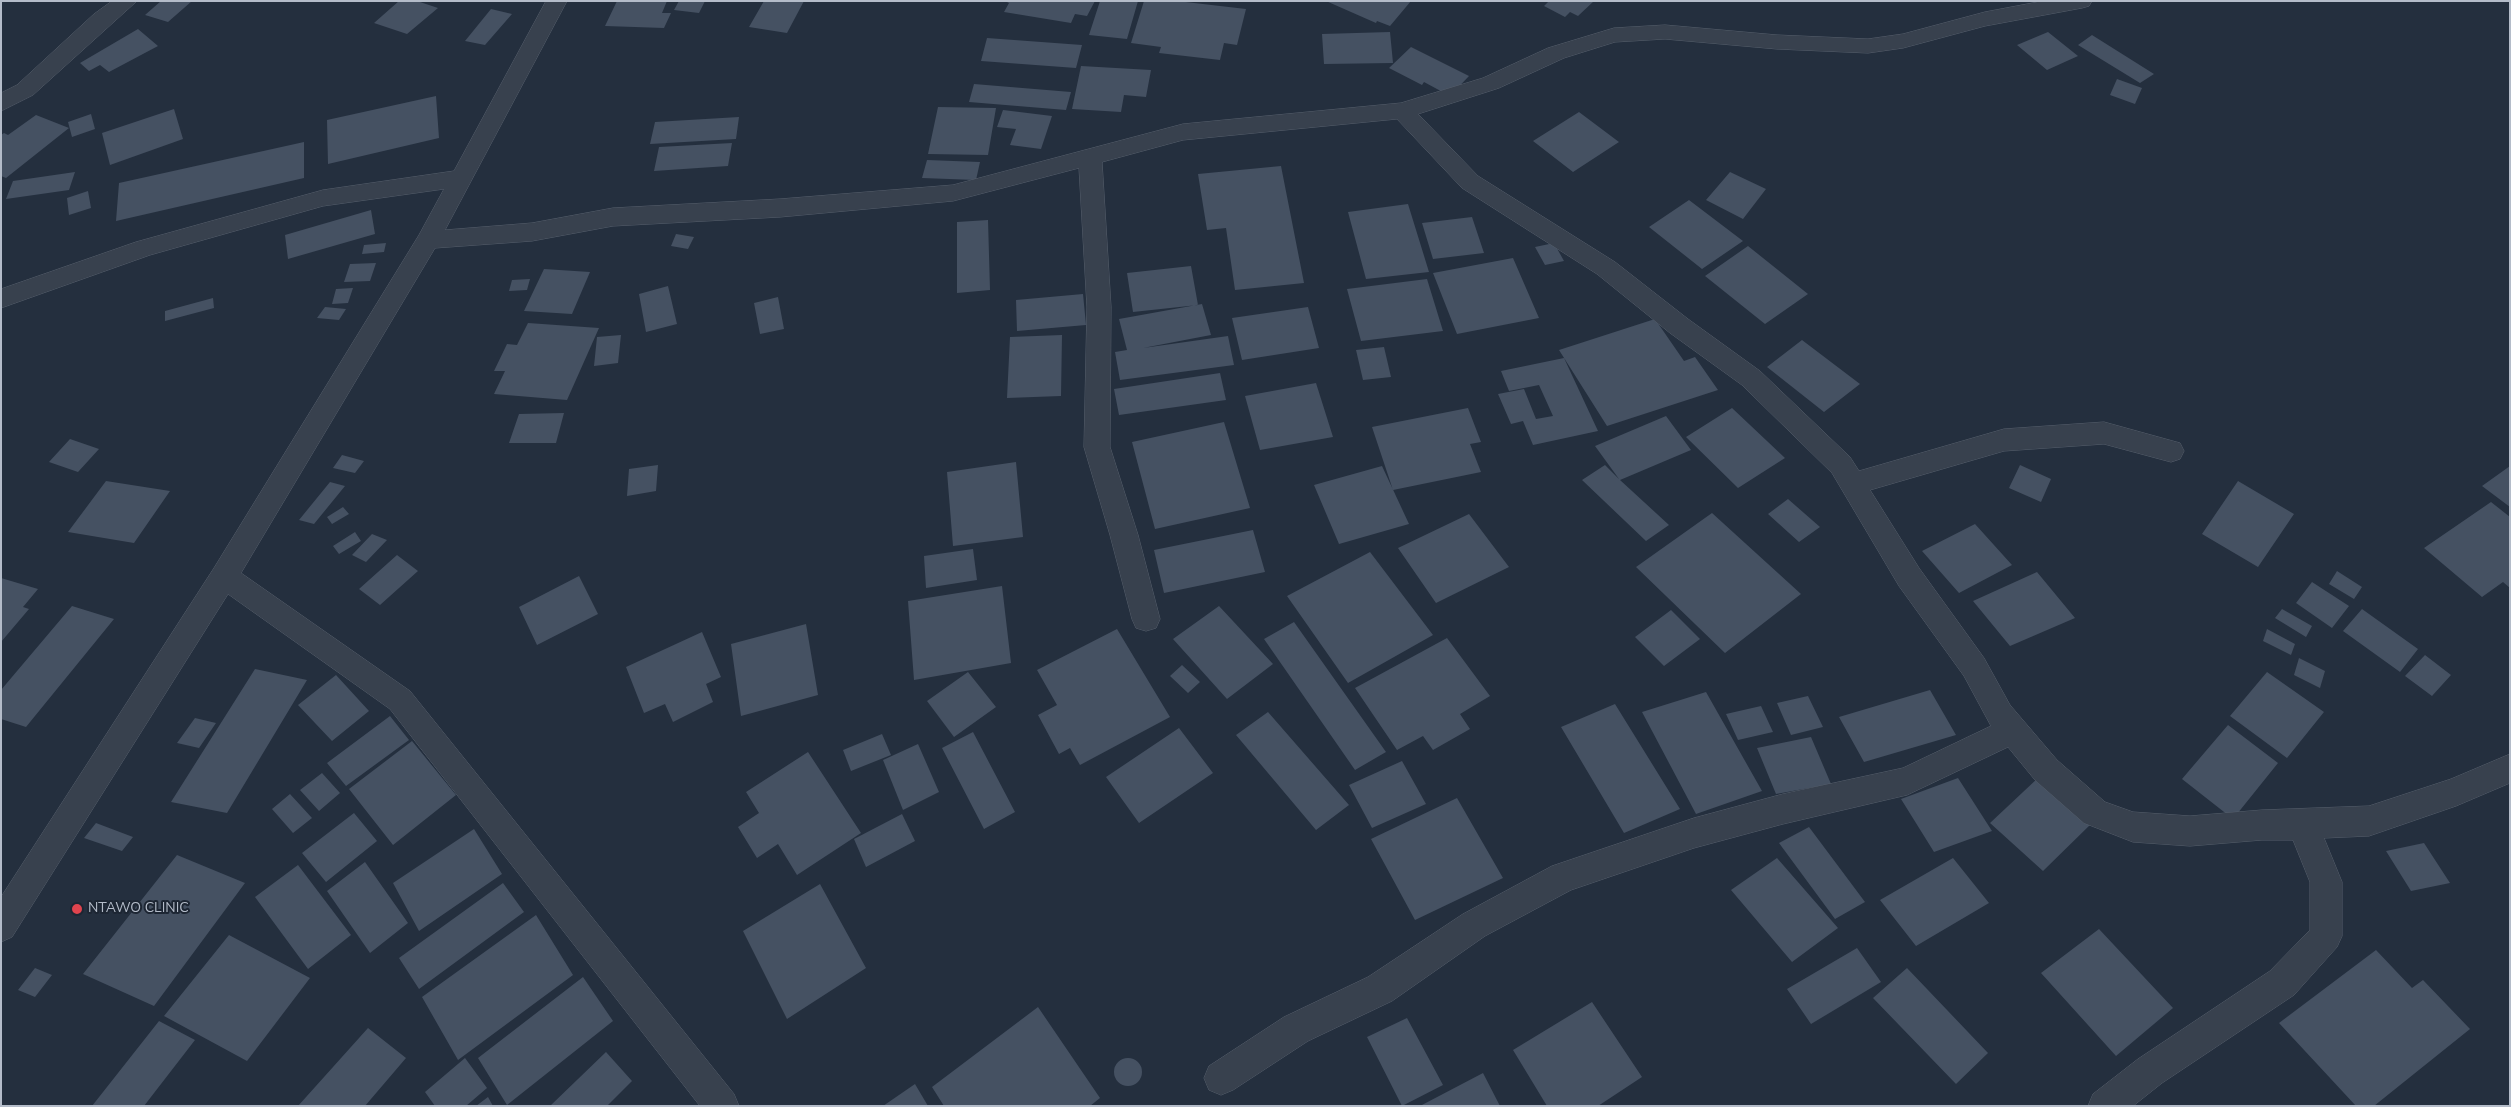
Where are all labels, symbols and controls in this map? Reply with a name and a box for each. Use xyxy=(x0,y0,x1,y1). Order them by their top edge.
place label: NTAWO CLINIC xyxy=(88,901,189,917)
marker: NTAWO CLINIC xyxy=(70,902,84,916)

